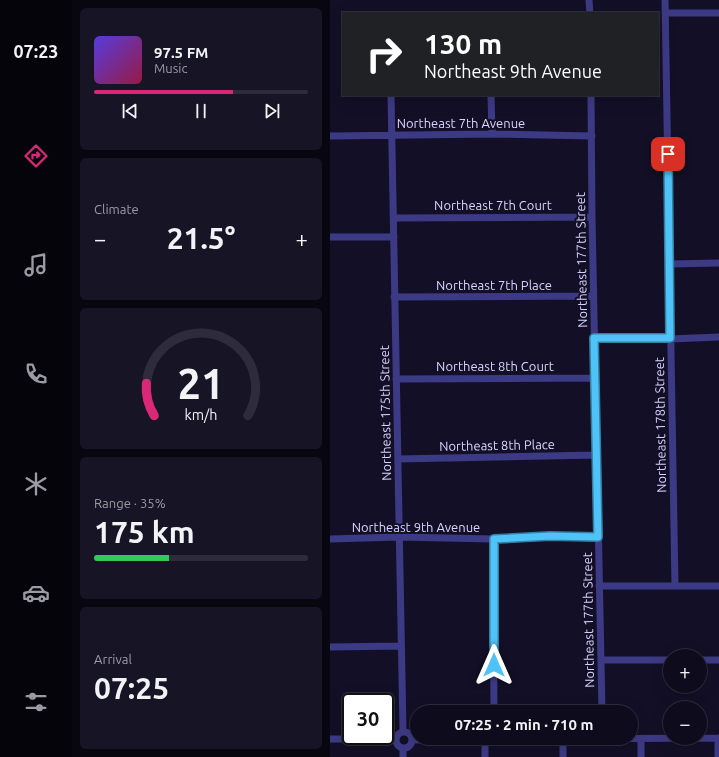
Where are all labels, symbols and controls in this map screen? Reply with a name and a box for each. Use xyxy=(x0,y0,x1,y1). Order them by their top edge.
icon: right xyxy=(358,28,410,80)
text: 130 m xyxy=(424,28,502,59)
text: 07:23 xyxy=(13,41,59,61)
text: 97.5 FM xyxy=(154,44,208,61)
text: Music xyxy=(154,61,188,75)
text: Northeast 9th Avenue xyxy=(424,61,602,81)
icon: previous xyxy=(119,100,141,122)
icon: pause xyxy=(190,100,212,122)
icon: next xyxy=(261,100,283,122)
street label: Northeast 7th Avenue xyxy=(397,116,525,130)
pin xyxy=(651,137,685,171)
icon: directions xyxy=(22,142,50,170)
icon: arrive xyxy=(657,143,679,165)
street label: Northeast 177th Street xyxy=(573,192,589,328)
street label: Northeast 7th Court xyxy=(434,198,552,212)
text: Climate xyxy=(94,202,139,216)
text: 21.5° xyxy=(167,221,235,255)
text: − xyxy=(94,226,106,251)
text: + xyxy=(296,226,308,251)
icon: music xyxy=(22,251,50,279)
street label: Northeast 7th Place xyxy=(436,278,552,292)
street label: Northeast 175th Street xyxy=(377,345,393,481)
street label: Northeast 178th Street xyxy=(652,357,668,493)
street label: Northeast 8th Court xyxy=(436,359,554,373)
icon: phone xyxy=(22,360,50,388)
text: 21 xyxy=(178,360,224,407)
text: km/h xyxy=(185,407,217,423)
street label: Northeast 8th Place xyxy=(439,437,555,453)
icon: climate xyxy=(22,470,50,498)
text: Range · 35% xyxy=(94,496,166,510)
text: 175 km xyxy=(94,515,195,549)
street label: Northeast 9th Avenue xyxy=(352,520,480,534)
street label: Northeast 177th Street xyxy=(580,552,596,688)
icon: car xyxy=(22,579,50,607)
position arrow xyxy=(473,644,515,686)
map controls xyxy=(663,649,707,745)
button: + xyxy=(663,649,707,693)
text: Arrival xyxy=(94,652,132,666)
text: 07:25 xyxy=(94,671,169,705)
icon: filters xyxy=(22,688,50,716)
speed limit sign: 30 xyxy=(342,693,394,745)
button: − xyxy=(663,701,707,745)
text: 07:25 · 2 min · 710 m xyxy=(455,716,593,733)

